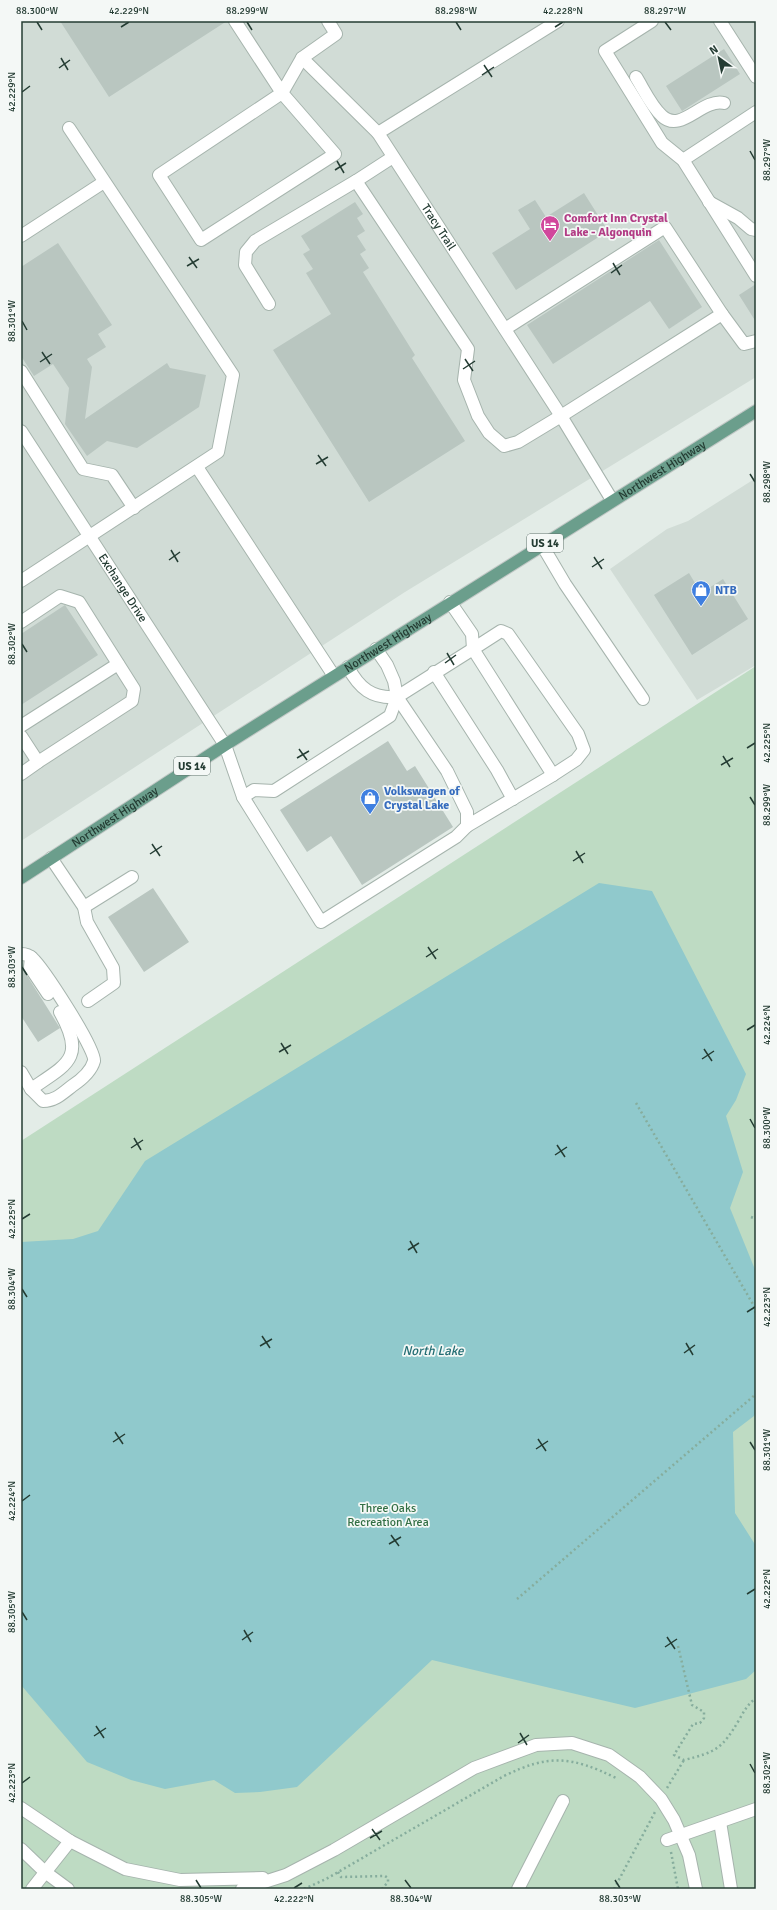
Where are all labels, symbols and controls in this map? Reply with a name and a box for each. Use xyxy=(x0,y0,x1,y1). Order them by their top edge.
text: 88.300°W xyxy=(16,5,58,17)
text: 42.229°N xyxy=(109,5,149,17)
text: 88.299°W xyxy=(226,5,268,17)
text: 88.298°W xyxy=(435,5,477,17)
text: 42.228°N xyxy=(543,5,583,17)
text: 88.297°W xyxy=(644,5,686,17)
north arrow xyxy=(699,38,739,78)
text: N xyxy=(707,42,721,58)
text: 42.229°N xyxy=(6,72,18,112)
text: 88.297°W xyxy=(761,139,773,181)
street label: Tracy Trail xyxy=(418,201,459,254)
place label: Comfort Inn Crystal Lake - Algonquin xyxy=(564,211,668,240)
hotel icon: Comfort Inn Crystal Lake - Algonquin xyxy=(539,214,561,242)
text: 88.301°W xyxy=(6,300,18,342)
street label: Northwest Highway xyxy=(616,437,709,504)
text: 88.298°W xyxy=(761,461,773,503)
road number: US 14 xyxy=(527,534,563,552)
street label: Exchange Drive xyxy=(95,551,150,625)
shop icon: NTB xyxy=(690,579,712,607)
place label: NTB xyxy=(715,583,737,598)
street label: Northwest Highway xyxy=(342,610,435,676)
text: 88.302°W xyxy=(6,623,18,665)
text: 42.225°N xyxy=(761,723,773,763)
road number: US 14 xyxy=(174,757,210,775)
street label: Northwest Highway xyxy=(69,783,162,851)
place label: Volkswagen of Crystal Lake xyxy=(384,784,460,813)
text: 88.299°W xyxy=(761,784,773,826)
shop icon: Volkswagen of Crystal Lake xyxy=(359,787,381,815)
text: 88.303°W xyxy=(6,946,18,988)
text: 42.224°N xyxy=(761,1005,773,1045)
text: 88.300°W xyxy=(761,1107,773,1149)
text: 42.225°N xyxy=(6,1199,18,1239)
text: 88.304°W xyxy=(6,1268,18,1310)
text: 42.223°N xyxy=(761,1287,773,1327)
water label: North Lake xyxy=(402,1343,465,1359)
text: 88.301°W xyxy=(761,1429,773,1471)
text: 42.224°N xyxy=(6,1481,18,1521)
park label: Three Oaks Recreation Area xyxy=(347,1501,429,1530)
text: 42.222°N xyxy=(761,1569,773,1609)
text: 88.305°W xyxy=(6,1591,18,1633)
text: 88.302°W xyxy=(761,1752,773,1794)
text: 42.223°N xyxy=(6,1763,18,1803)
text: 88.305°W xyxy=(180,1893,222,1905)
text: 42.222°N xyxy=(274,1893,314,1905)
text: 88.304°W xyxy=(390,1893,432,1905)
text: 88.303°W xyxy=(599,1893,641,1905)

